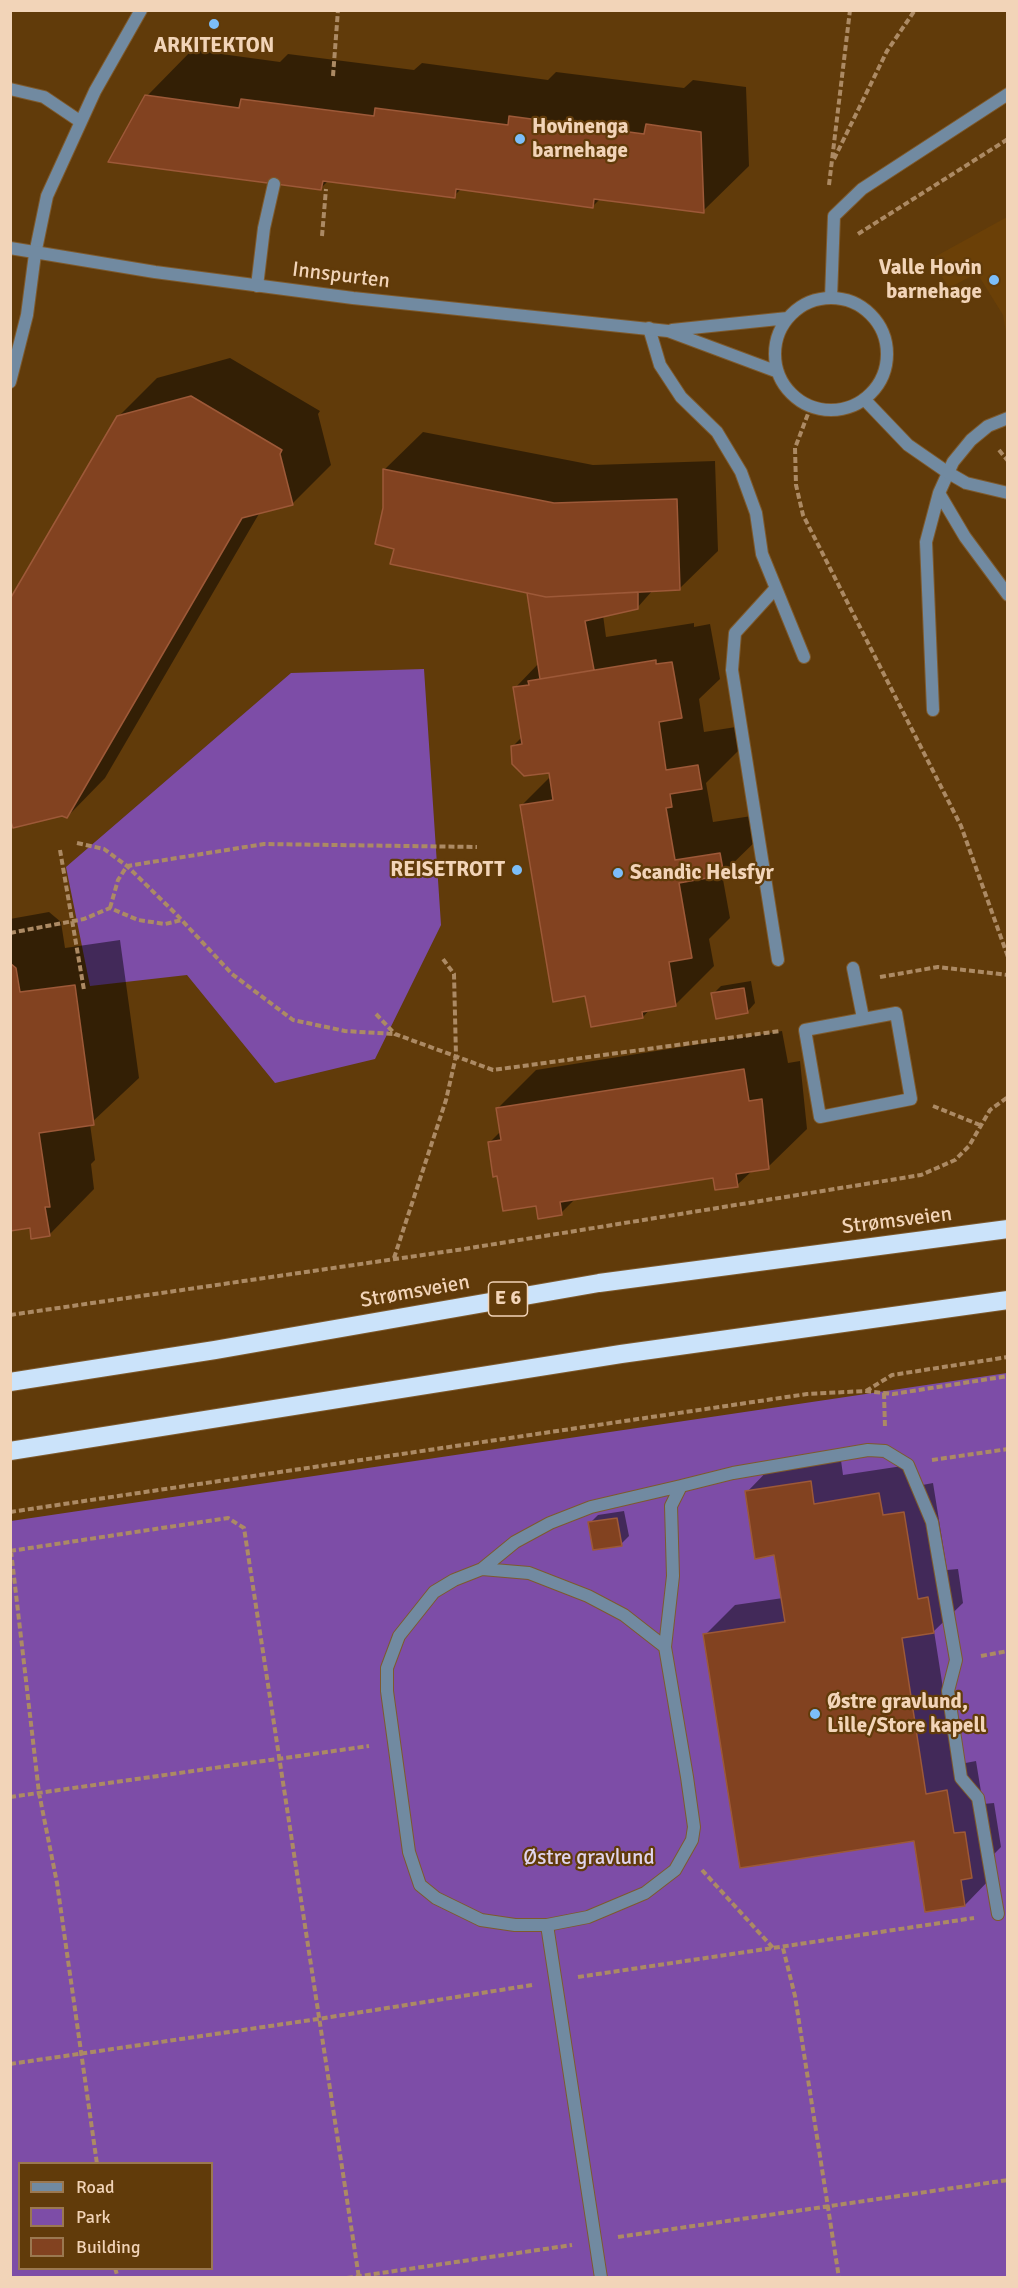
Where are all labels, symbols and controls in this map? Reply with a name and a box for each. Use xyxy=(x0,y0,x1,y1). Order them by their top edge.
marker: ARKITEKTON xyxy=(207,17,221,31)
place label: ARKITEKTON xyxy=(154,33,274,59)
place label: Hovinenga barnehage xyxy=(532,114,629,164)
marker: Hovinenga barnehage xyxy=(513,132,527,146)
place label: Valle Hovin barnehage xyxy=(879,255,982,305)
street label: Innspurten xyxy=(291,258,391,294)
marker: Valle Hovin barnehage xyxy=(987,273,1001,287)
place label: REISETROTT xyxy=(390,857,505,883)
place label: Scandic Helsfyr xyxy=(630,860,774,886)
marker: REISETROTT xyxy=(510,863,524,877)
marker: Scandic Helsfyr xyxy=(611,866,625,880)
street label: Strømsveien xyxy=(841,1202,953,1240)
street label: Strømsveien xyxy=(358,1270,472,1314)
road number: E 6 xyxy=(488,1282,528,1316)
place label: Østre gravlund, Lille/Store kapell xyxy=(827,1689,986,1739)
marker: Østre gravlund, Lille/Store kapell xyxy=(808,1707,822,1721)
park label: Østre gravlund xyxy=(523,1845,655,1871)
legend xyxy=(18,2162,213,2270)
text: Road xyxy=(76,2176,115,2198)
text: Park xyxy=(76,2206,111,2228)
text: Building xyxy=(76,2236,140,2258)

